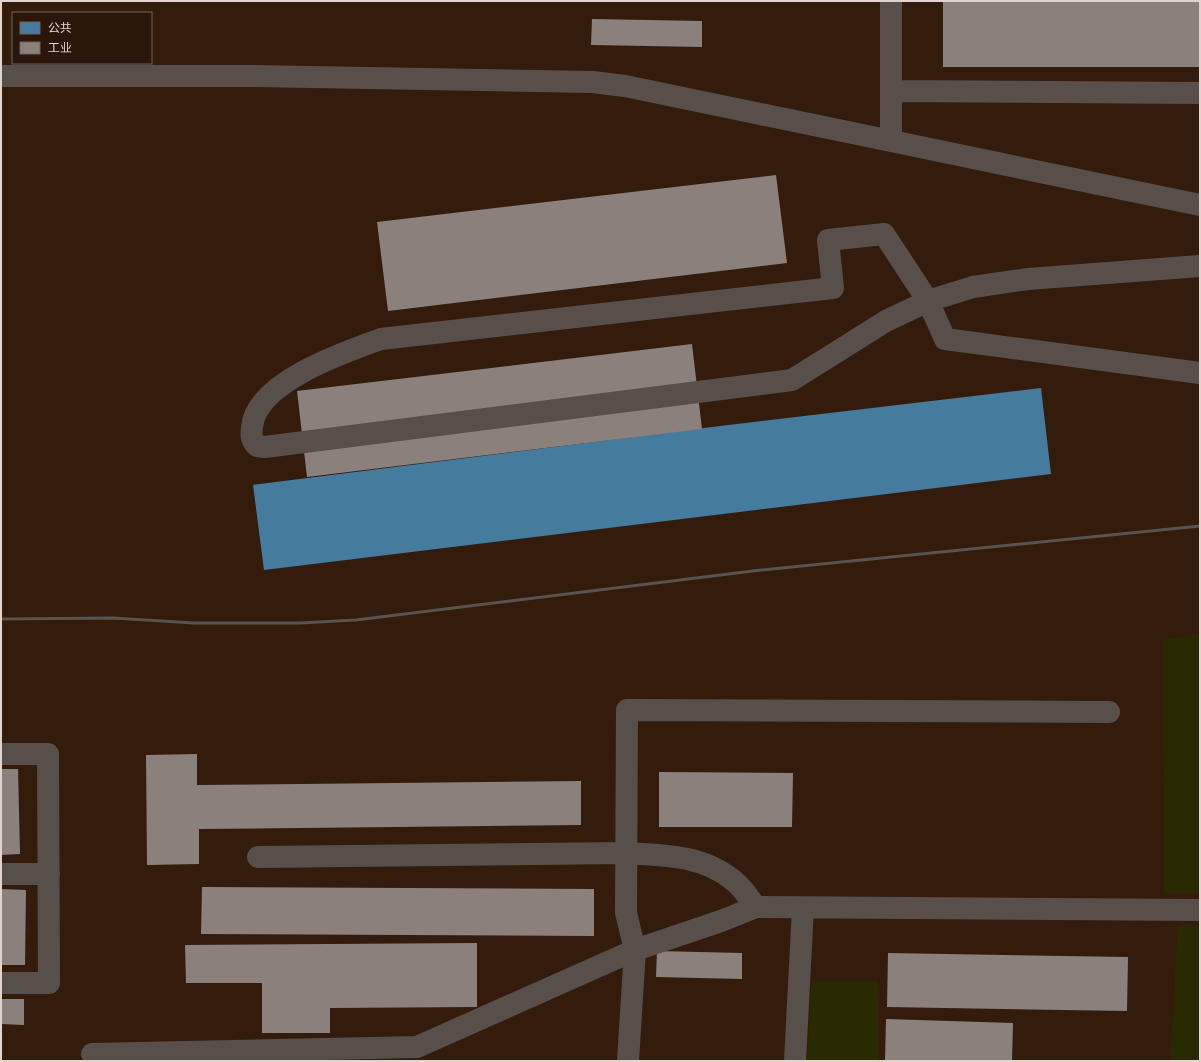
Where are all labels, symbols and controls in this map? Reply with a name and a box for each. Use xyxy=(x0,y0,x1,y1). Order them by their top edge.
legend xyxy=(12,12,152,64)
text: 公共 xyxy=(48,20,72,35)
text: 工业 xyxy=(48,40,72,55)

